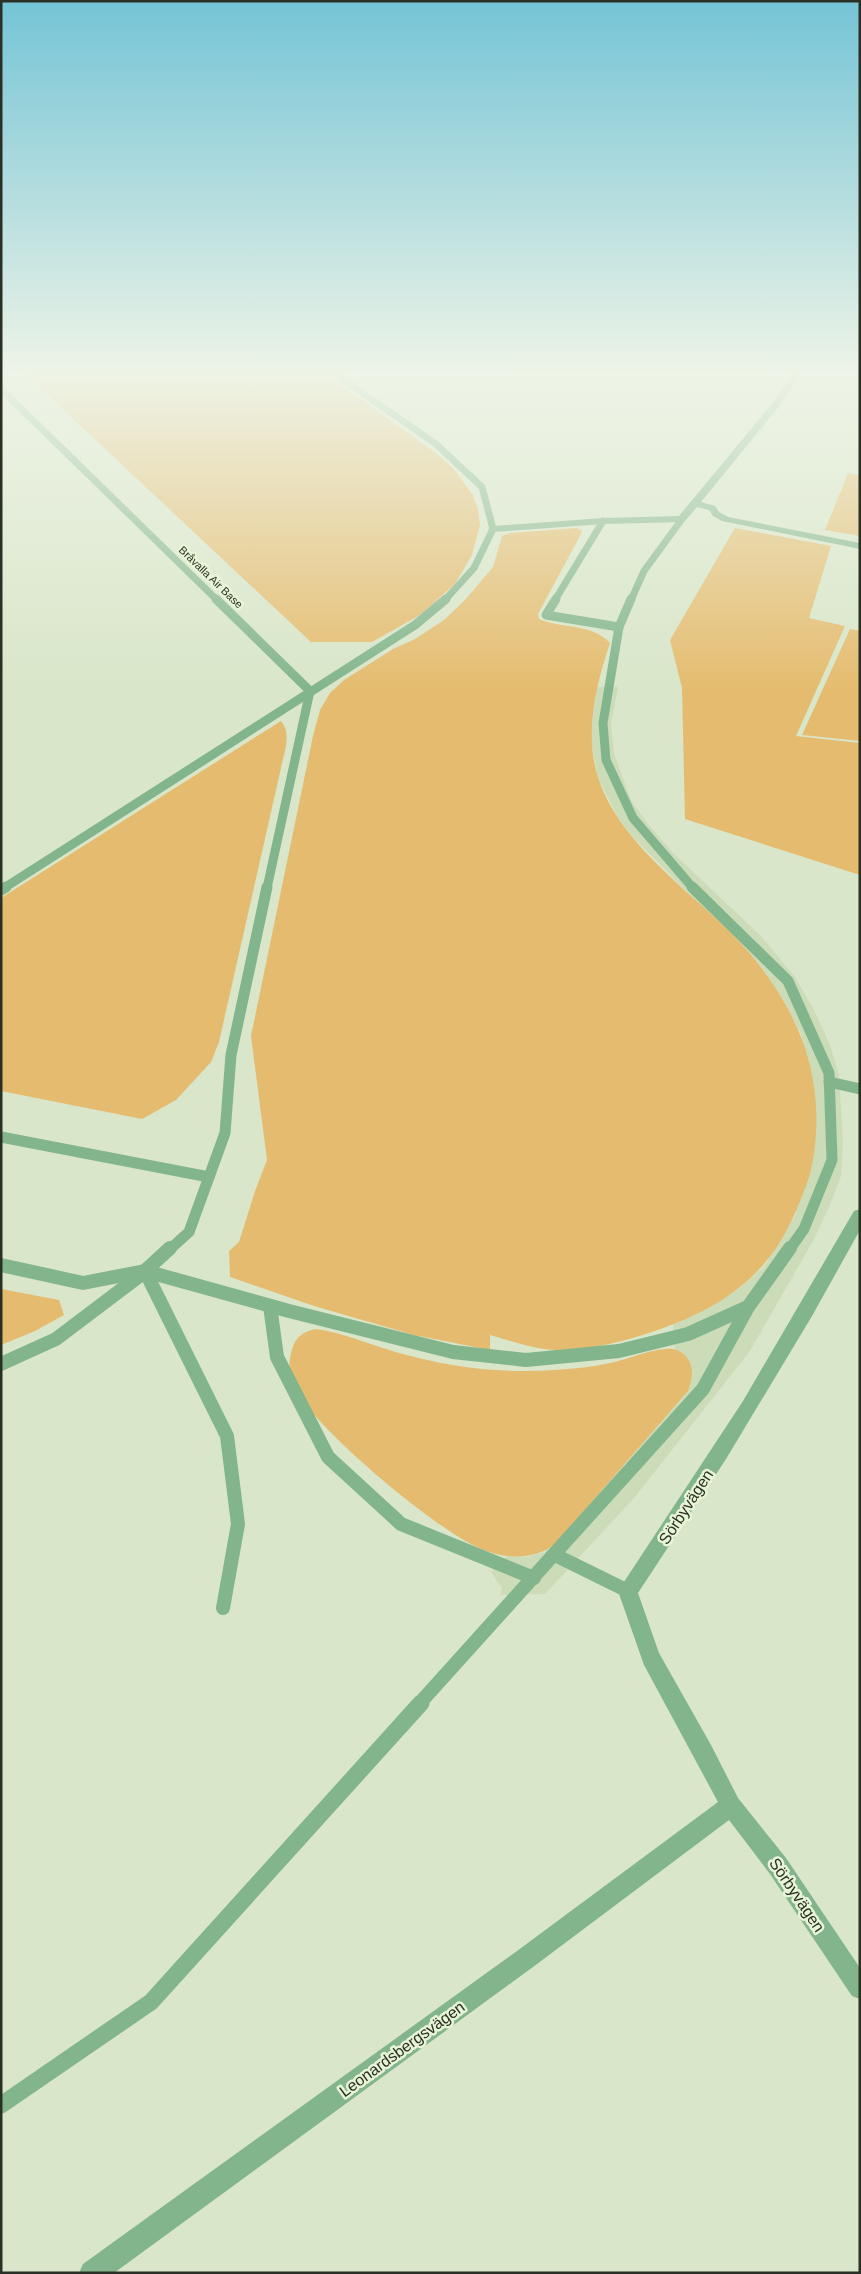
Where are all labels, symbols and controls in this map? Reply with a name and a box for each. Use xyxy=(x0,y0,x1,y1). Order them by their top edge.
street label: Bråvalla Air Base xyxy=(177,544,245,610)
street label: Sörbyvägen xyxy=(656,1467,716,1547)
street label: Sörbyvägen xyxy=(766,1855,828,1935)
street label: Leonardsbergsvägen xyxy=(336,1998,468,2100)

